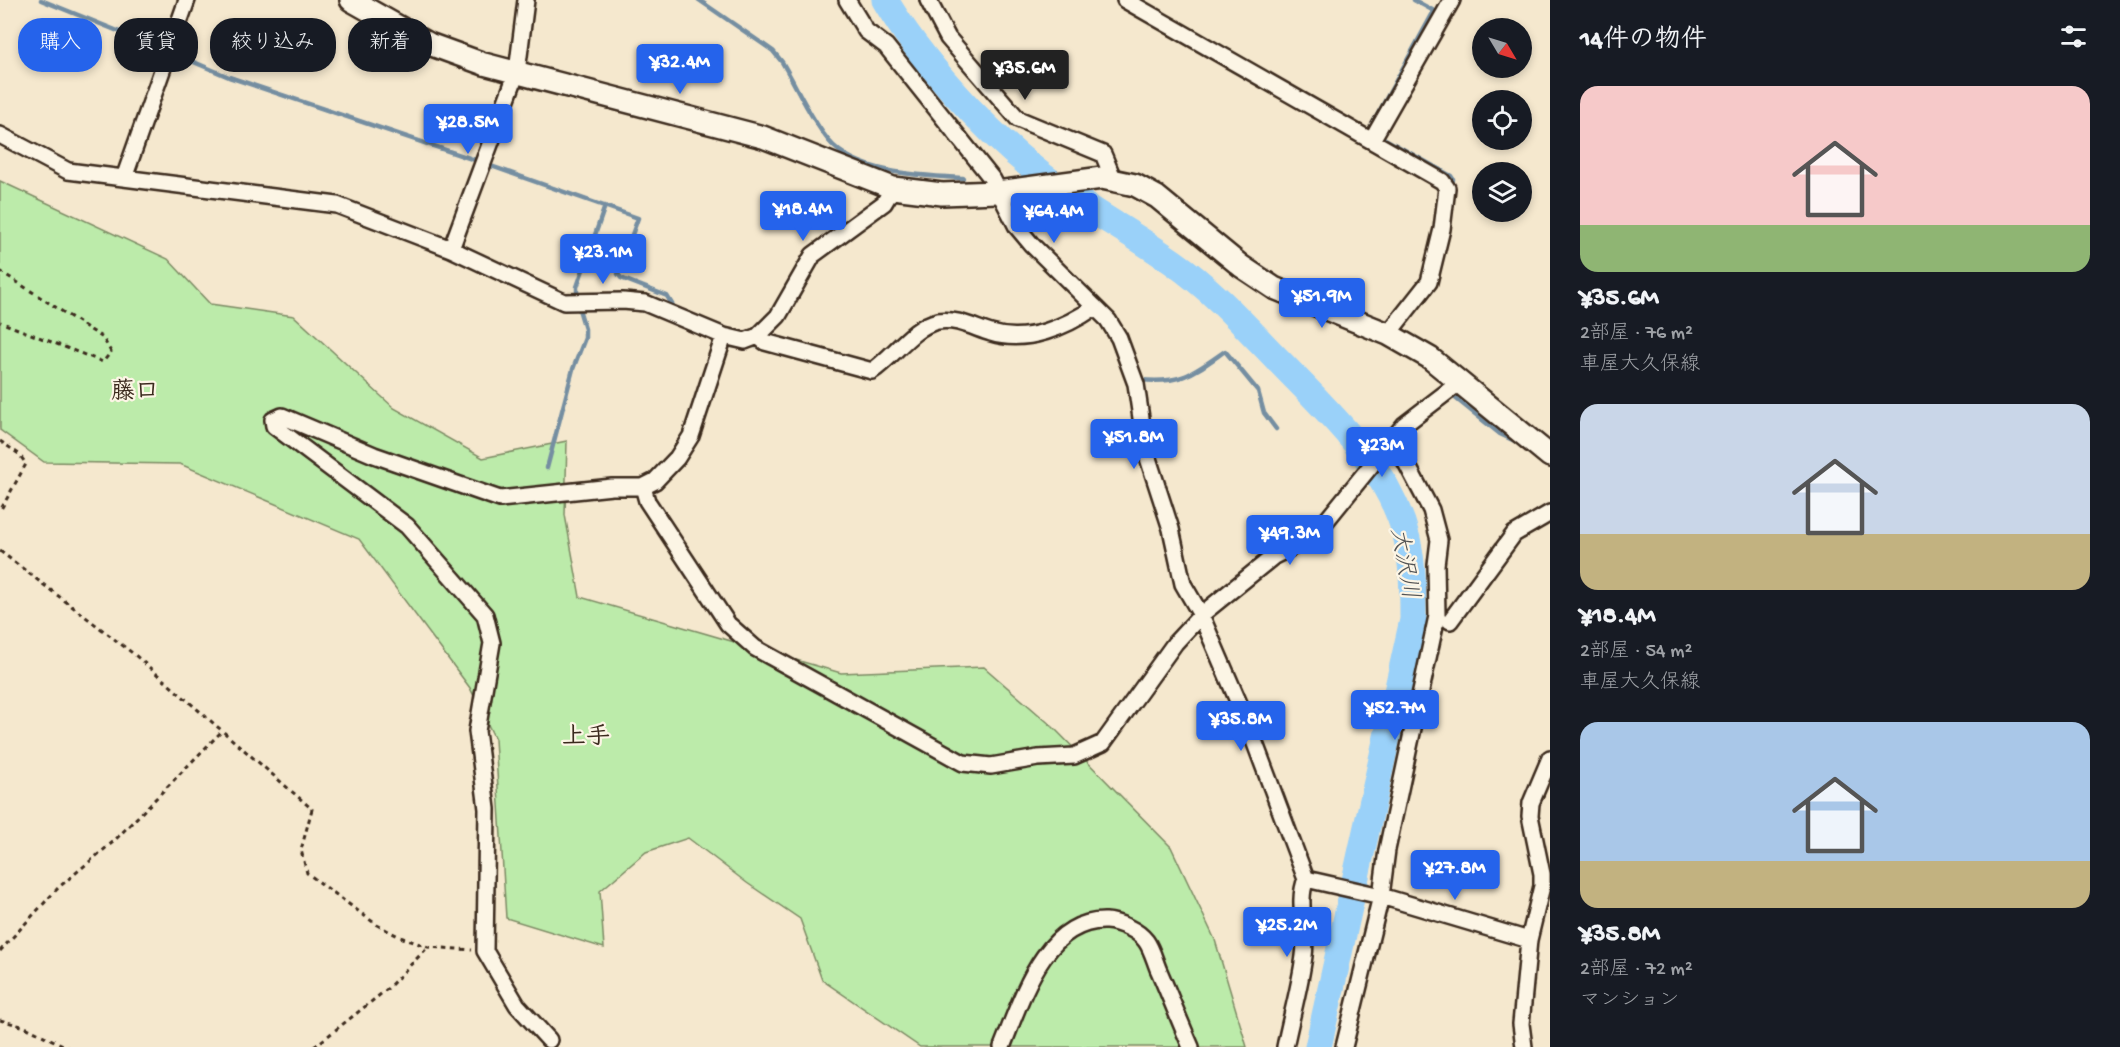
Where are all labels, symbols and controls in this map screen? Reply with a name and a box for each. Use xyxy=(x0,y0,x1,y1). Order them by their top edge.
chip: 購入 xyxy=(18,18,102,72)
chip: 賃貸 xyxy=(114,18,198,72)
chip: 絞り込み xyxy=(210,18,336,72)
chip: 新着 xyxy=(348,18,432,72)
north arrow xyxy=(1472,18,1532,78)
map controls xyxy=(1472,18,1532,222)
icon: filters xyxy=(2057,20,2090,53)
text: 14件の物件 xyxy=(1580,26,1707,57)
pin: ¥32.4M xyxy=(631,44,729,95)
pin: ¥35.6M xyxy=(976,50,1074,101)
text: ¥32.4M xyxy=(650,52,710,75)
text: ¥35.6M xyxy=(995,58,1055,81)
button: locate xyxy=(1472,90,1532,150)
pin: ¥28.5M xyxy=(419,104,517,155)
text: ¥28.5M xyxy=(438,112,498,135)
icon: home xyxy=(1781,125,1889,233)
button: layers xyxy=(1472,162,1532,222)
pin: ¥18.4M xyxy=(754,191,852,242)
pin: ¥64.4M xyxy=(1005,193,1103,244)
text: ¥18.4M xyxy=(774,199,832,222)
text: ¥64.4M xyxy=(1025,201,1083,224)
pin: ¥23.1M xyxy=(554,234,652,285)
text: ¥23.1M xyxy=(574,242,632,265)
pin: ¥51.9M xyxy=(1273,278,1371,329)
text: ¥35.6M xyxy=(1580,284,1659,315)
text: ¥51.9M xyxy=(1293,286,1351,309)
text: 2部屋 · 76 m² xyxy=(1580,323,1693,346)
text: 車屋大久保線 xyxy=(1580,354,1700,377)
district label: 藤口 xyxy=(111,378,159,408)
pin: ¥51.8M xyxy=(1085,419,1183,470)
text: ¥51.8M xyxy=(1105,427,1163,450)
pin: ¥23M xyxy=(1346,427,1418,478)
text: ¥23M xyxy=(1360,435,1404,458)
icon: home xyxy=(1781,443,1889,551)
pin: ¥49.3M xyxy=(1241,515,1339,566)
text: ¥49.3M xyxy=(1260,523,1320,546)
water label: 大沢川 xyxy=(1382,526,1423,602)
text: ¥18.4M xyxy=(1580,602,1655,633)
text: 2部屋 · 54 m² xyxy=(1580,641,1692,664)
text: 車屋大久保線 xyxy=(1580,672,1700,695)
pin: ¥52.7M xyxy=(1346,690,1444,741)
text: ¥52.7M xyxy=(1365,698,1425,721)
pin: ¥35.8M xyxy=(1192,701,1290,752)
text: ¥35.8M xyxy=(1210,709,1272,732)
district label: 上手 xyxy=(562,723,610,753)
icon: home xyxy=(1781,761,1889,869)
pin: ¥27.8M xyxy=(1406,850,1504,901)
text: ¥27.8M xyxy=(1425,858,1485,881)
pin: ¥25.2M xyxy=(1238,907,1336,958)
text: ¥25.2M xyxy=(1257,915,1317,938)
text: ¥35.8M xyxy=(1580,920,1660,951)
text: 2部屋 · 72 m² xyxy=(1580,959,1693,982)
text: マンション xyxy=(1580,990,1679,1013)

